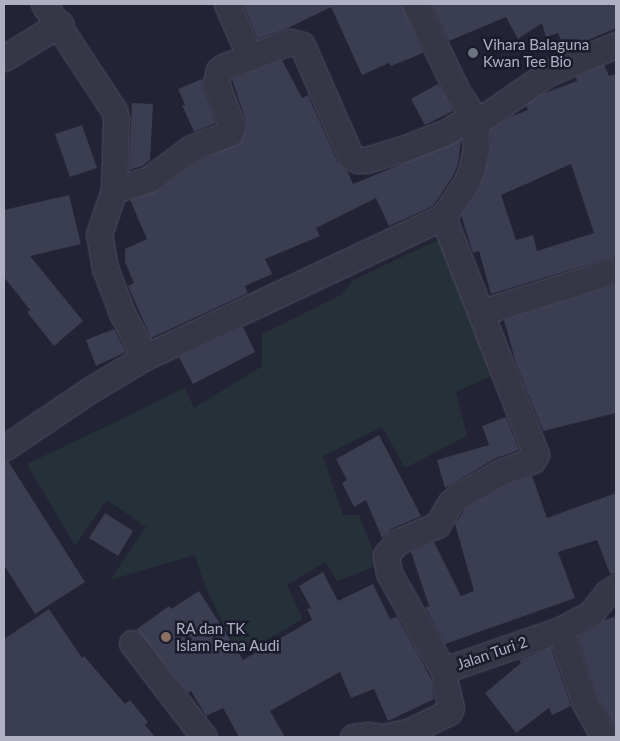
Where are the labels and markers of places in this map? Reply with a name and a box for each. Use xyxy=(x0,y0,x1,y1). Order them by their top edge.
place label: Vihara Balaguna Kwan Tee Bio xyxy=(483,35,589,70)
marker: Vihara Balaguna Kwan Tee Bio xyxy=(467,47,479,59)
place label: RA dan TK Islam Pena Audi xyxy=(176,619,280,654)
marker: RA dan TK Islam Pena Audi xyxy=(160,631,172,643)

